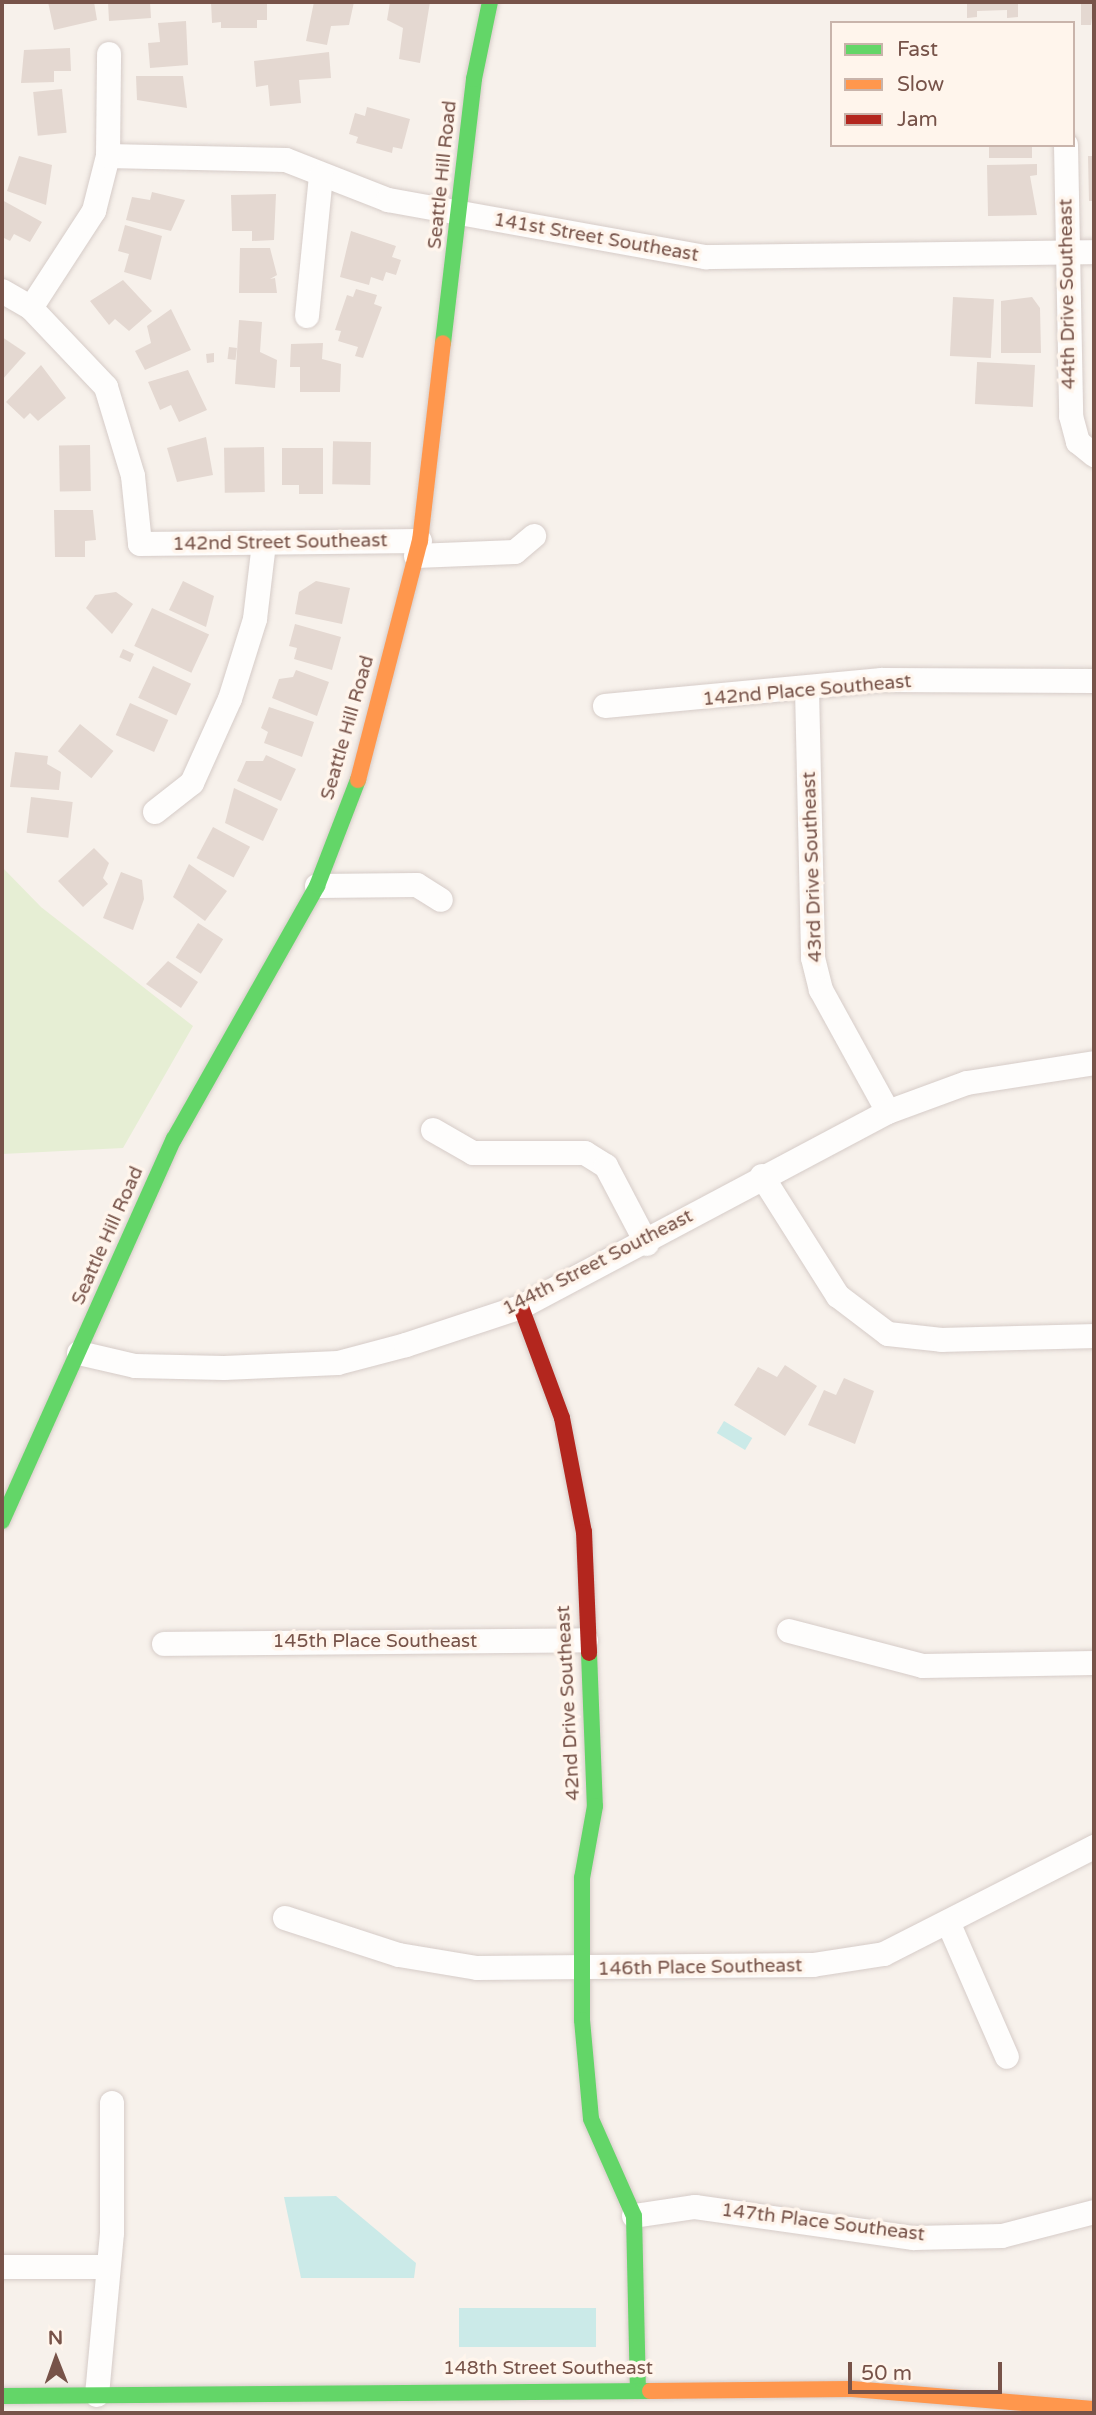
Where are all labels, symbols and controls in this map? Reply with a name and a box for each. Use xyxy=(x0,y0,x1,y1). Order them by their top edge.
legend xyxy=(830,21,1075,147)
text: Fast xyxy=(897,37,938,62)
text: Slow xyxy=(897,72,944,97)
street label: Seattle Hill Road xyxy=(424,100,462,250)
text: Jam xyxy=(897,107,938,132)
street label: 44th Drive Southeast xyxy=(1055,198,1081,390)
street label: 141st Street Southeast xyxy=(492,209,700,267)
street label: 142nd Street Southeast xyxy=(172,530,388,556)
street label: Seattle Hill Road xyxy=(317,653,379,803)
street label: 142nd Place Southeast xyxy=(702,671,912,711)
street label: 43rd Drive Southeast xyxy=(798,771,828,963)
street label: Seattle Hill Road xyxy=(67,1163,149,1309)
street label: 144th Street Southeast xyxy=(499,1205,697,1321)
street label: 42nd Drive Southeast xyxy=(553,1605,585,1801)
street label: 145th Place Southeast xyxy=(273,1631,477,1653)
street label: 146th Place Southeast xyxy=(597,1955,803,1981)
street label: 147th Place Southeast xyxy=(720,2199,926,2247)
north arrow xyxy=(21,2324,91,2394)
text: N xyxy=(48,2327,63,2349)
scale bar xyxy=(851,2348,1005,2392)
street label: 148th Street Southeast xyxy=(443,2358,653,2380)
text: 50 m xyxy=(861,2361,912,2386)

